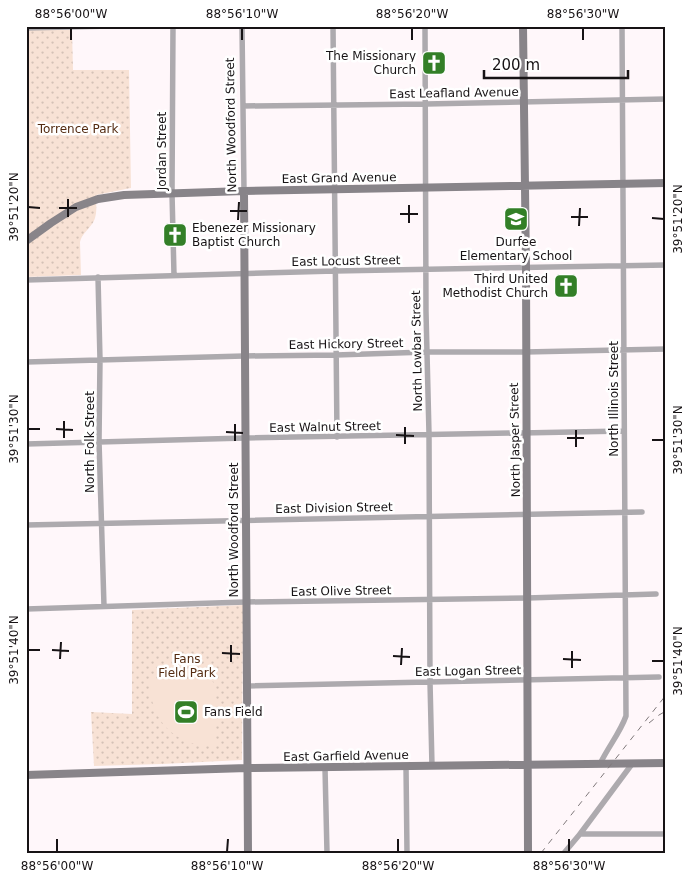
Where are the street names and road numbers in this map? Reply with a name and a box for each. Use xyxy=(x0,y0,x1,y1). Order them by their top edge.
street label: North Woodford Street xyxy=(223,57,239,193)
street label: East Leafland Avenue xyxy=(389,85,519,101)
street label: Jordan Street xyxy=(155,111,169,191)
street label: East Grand Avenue xyxy=(281,170,397,186)
street label: East Locust Street xyxy=(291,253,401,269)
street label: North Lowbar Street xyxy=(409,290,425,412)
street label: East Hickory Street xyxy=(288,336,404,352)
street label: North Illinois Street xyxy=(607,341,621,457)
street label: North Jasper Street xyxy=(507,382,523,497)
street label: North Folk Street xyxy=(83,391,97,493)
street label: East Walnut Street xyxy=(269,419,381,435)
street label: North Woodford Street xyxy=(227,462,241,598)
street label: East Division Street xyxy=(275,500,393,516)
street label: East Olive Street xyxy=(291,583,392,599)
street label: East Logan Street xyxy=(415,663,522,679)
street label: East Garfield Avenue xyxy=(283,748,409,764)

